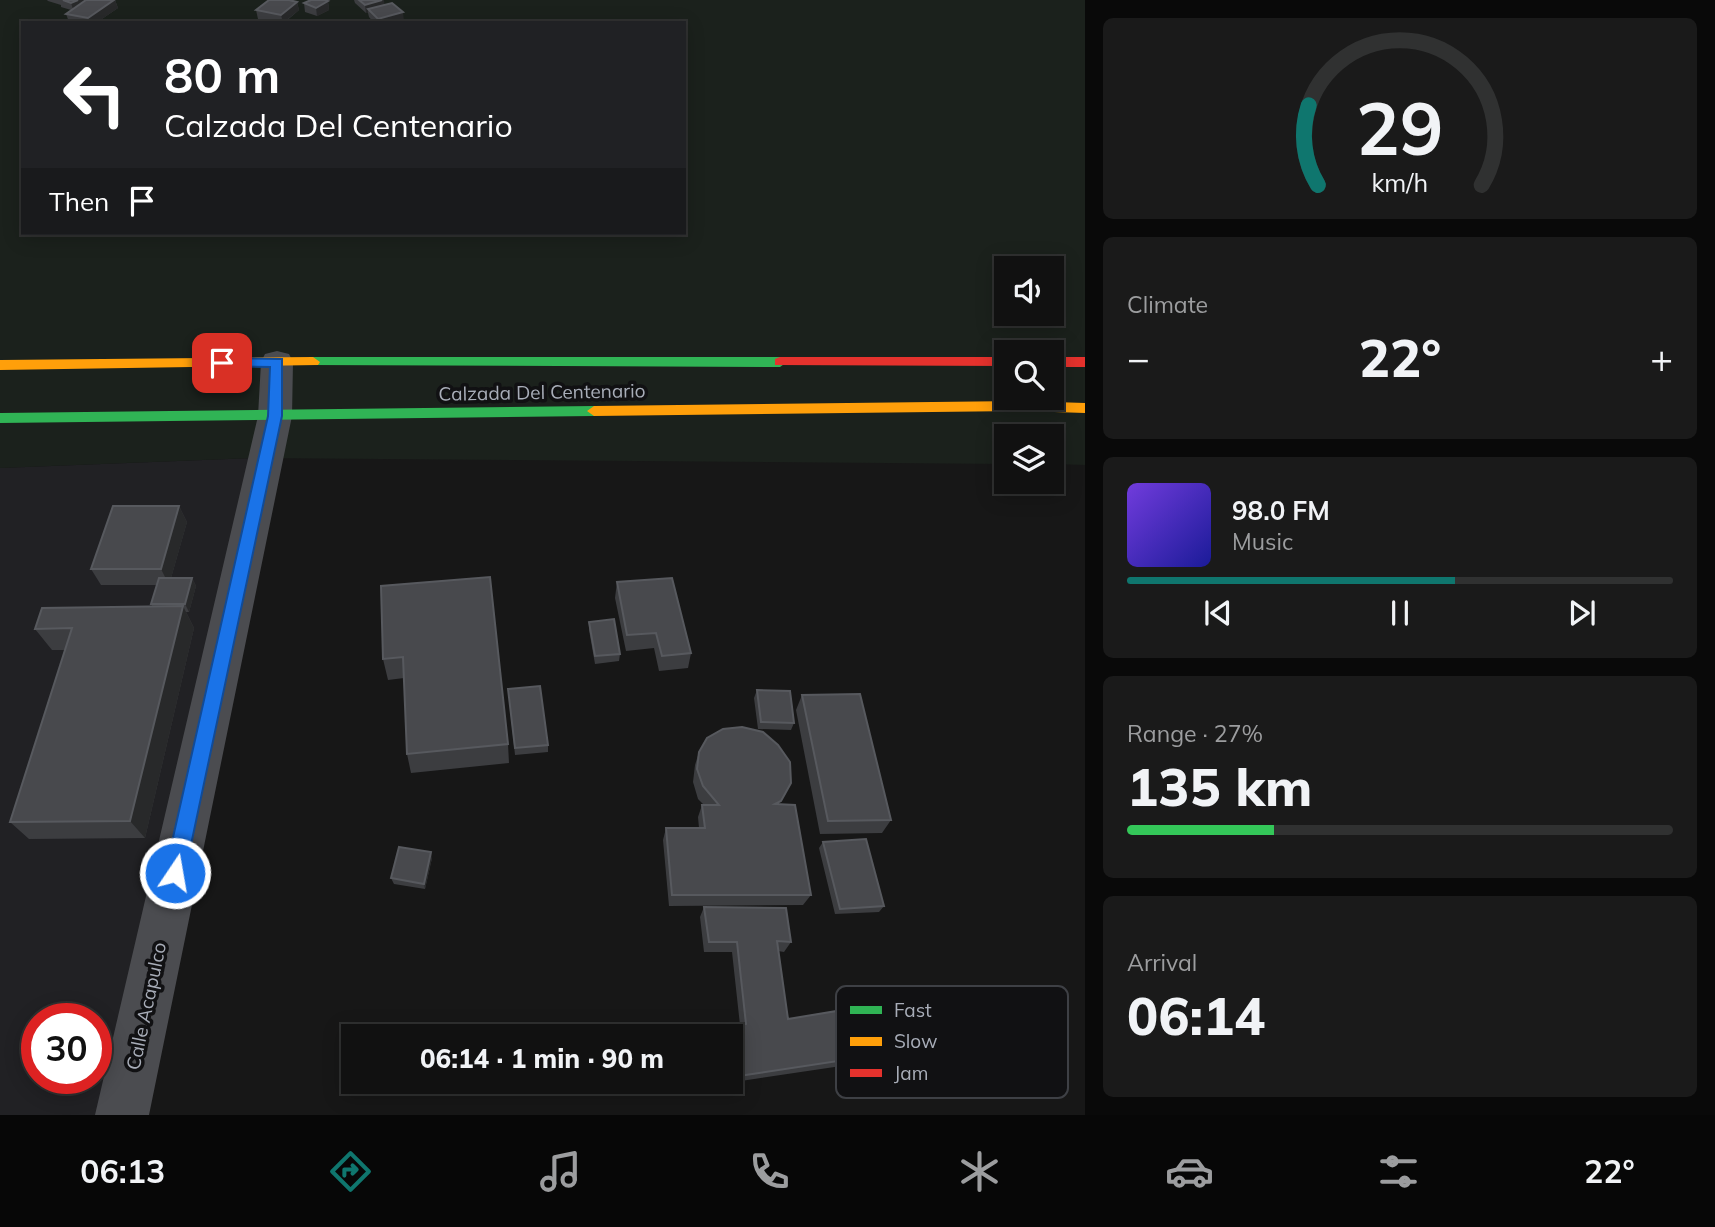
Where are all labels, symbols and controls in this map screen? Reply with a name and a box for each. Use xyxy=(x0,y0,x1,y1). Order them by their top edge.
text: 80 m xyxy=(164,44,280,105)
icon: left xyxy=(49,49,140,140)
text: 29 xyxy=(1356,82,1444,173)
text: Calzada Del Centenario xyxy=(164,105,513,145)
text: km/h xyxy=(1372,167,1428,198)
icon: arrive xyxy=(123,182,161,220)
text: Then xyxy=(49,185,109,218)
map controls xyxy=(994,256,1064,494)
button: sound xyxy=(994,256,1064,326)
text: Climate xyxy=(1127,290,1208,319)
text: 22° xyxy=(1359,325,1441,390)
pin xyxy=(192,333,252,393)
text: − xyxy=(1127,334,1150,382)
text: + xyxy=(1650,334,1673,382)
button: search xyxy=(994,340,1064,410)
icon: arrive xyxy=(203,344,241,382)
street label: Calzada Del Centenario xyxy=(438,378,646,406)
button: layers xyxy=(994,424,1064,494)
text: 98.0 FM xyxy=(1232,494,1330,527)
text: Music xyxy=(1232,527,1293,556)
icon: previous xyxy=(1199,594,1237,632)
icon: pause xyxy=(1381,594,1419,632)
icon: next xyxy=(1563,594,1601,632)
text: Range · 27% xyxy=(1127,719,1263,748)
text: 135 km xyxy=(1127,754,1312,819)
position arrow xyxy=(138,836,212,910)
street label: Calle Acapulco xyxy=(121,940,171,1072)
text: Arrival xyxy=(1127,948,1197,977)
text: 06:14 xyxy=(1127,983,1265,1048)
legend xyxy=(836,986,1068,1098)
text: Fast xyxy=(894,998,932,1022)
speed limit sign: 30 xyxy=(21,1003,112,1094)
text: Slow xyxy=(894,1029,938,1053)
text: 06:14 · 1 min · 90 m xyxy=(420,1042,664,1075)
text: Jam xyxy=(894,1061,928,1085)
icon: directions xyxy=(326,1147,375,1196)
icon: music xyxy=(536,1147,585,1196)
icon: phone xyxy=(745,1147,794,1196)
icon: climate xyxy=(955,1147,1004,1196)
icon: car xyxy=(1165,1147,1214,1196)
icon: filters xyxy=(1374,1147,1423,1196)
text: 06:13 xyxy=(80,1151,165,1191)
text: 22° xyxy=(1584,1151,1635,1191)

